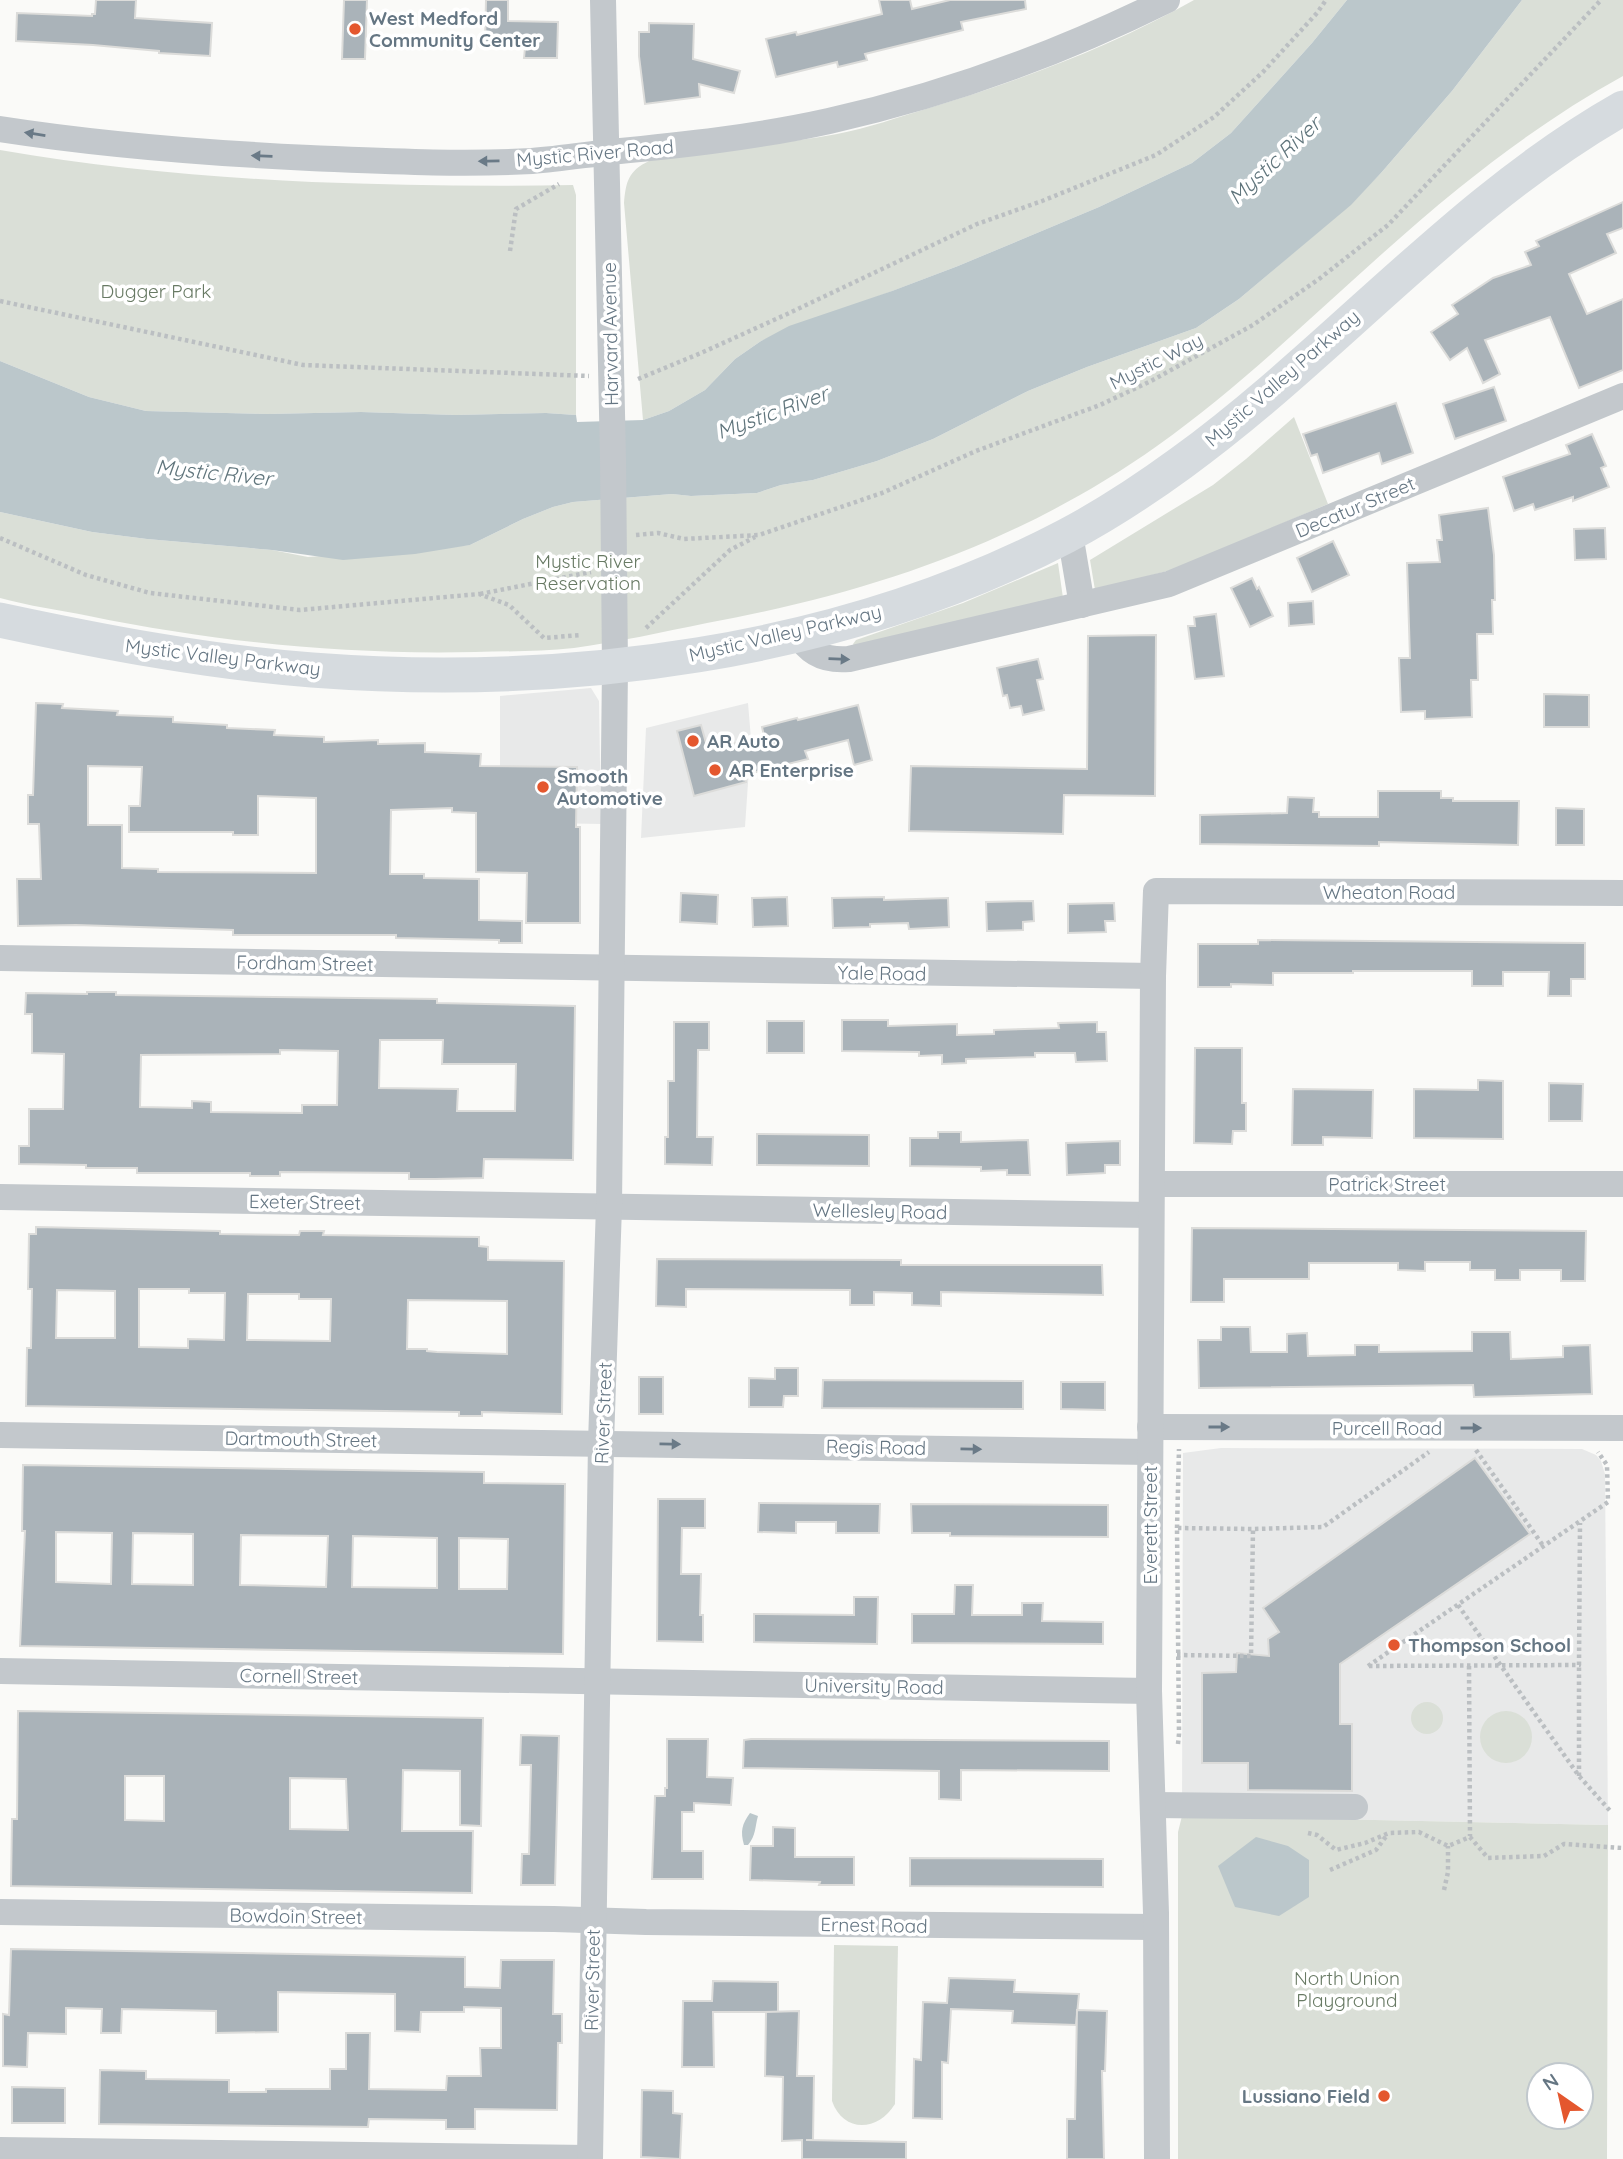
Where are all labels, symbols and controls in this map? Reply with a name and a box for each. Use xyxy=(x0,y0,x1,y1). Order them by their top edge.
place label: West Medford Community Center xyxy=(369,6,541,52)
marker: West Medford Community Center xyxy=(347,21,363,37)
water label: Mystic River xyxy=(1222,109,1328,209)
one-way arrow xyxy=(24,129,46,140)
street label: Mystic River Road xyxy=(515,134,675,172)
one-way arrow xyxy=(250,150,272,161)
one-way arrow xyxy=(478,155,500,167)
street label: Harvard Avenue xyxy=(597,262,623,406)
park label: Dugger Park xyxy=(100,279,212,303)
street label: Mystic Valley Parkway xyxy=(1200,304,1364,452)
street label: Mystic Way xyxy=(1105,327,1207,395)
water label: Mystic River xyxy=(713,379,834,444)
water label: Mystic River xyxy=(155,453,276,491)
street label: Decatur Street xyxy=(1292,471,1418,543)
park label: Mystic River Reservation xyxy=(535,549,641,595)
street label: Mystic Valley Parkway xyxy=(686,599,884,667)
street label: Mystic Valley Parkway xyxy=(124,633,322,681)
one-way arrow xyxy=(828,653,850,664)
place label: AR Auto xyxy=(707,729,780,753)
marker: AR Auto xyxy=(685,733,701,749)
place label: AR Enterprise xyxy=(729,758,854,782)
marker: AR Enterprise xyxy=(707,762,723,778)
place label: Smooth Automotive xyxy=(557,764,663,810)
marker: Smooth Automotive xyxy=(535,779,551,795)
street label: Wheaton Road xyxy=(1323,880,1455,904)
street label: Fordham Street xyxy=(236,950,374,976)
street label: Yale Road xyxy=(837,960,927,986)
street label: Patrick Street xyxy=(1328,1172,1446,1196)
street label: Exeter Street xyxy=(249,1189,361,1215)
street label: Wellesley Road xyxy=(812,1198,948,1224)
street label: River Street xyxy=(589,1362,617,1464)
street label: Purcell Road xyxy=(1332,1416,1442,1440)
one-way arrow xyxy=(1208,1421,1230,1433)
one-way arrow xyxy=(1460,1422,1482,1434)
street label: Dartmouth Street xyxy=(224,1426,378,1452)
street label: Regis Road xyxy=(826,1434,926,1460)
one-way arrow xyxy=(659,1438,681,1450)
one-way arrow xyxy=(960,1443,982,1455)
street label: Everett Street xyxy=(1138,1466,1162,1584)
place label: Thompson School xyxy=(1408,1633,1571,1657)
marker: Thompson School xyxy=(1386,1637,1402,1653)
street label: Cornell Street xyxy=(239,1663,359,1689)
street label: University Road xyxy=(804,1673,944,1699)
street label: Bowdoin Street xyxy=(229,1903,363,1929)
street label: Ernest Road xyxy=(820,1912,928,1938)
street label: River Street xyxy=(579,1929,605,2031)
park label: North Union Playground xyxy=(1294,1966,1400,2012)
north arrow xyxy=(1525,2061,1595,2131)
text: N xyxy=(1538,2068,1563,2096)
place label: Lussiano Field xyxy=(1242,2084,1370,2108)
marker: Lussiano Field xyxy=(1376,2088,1392,2104)

